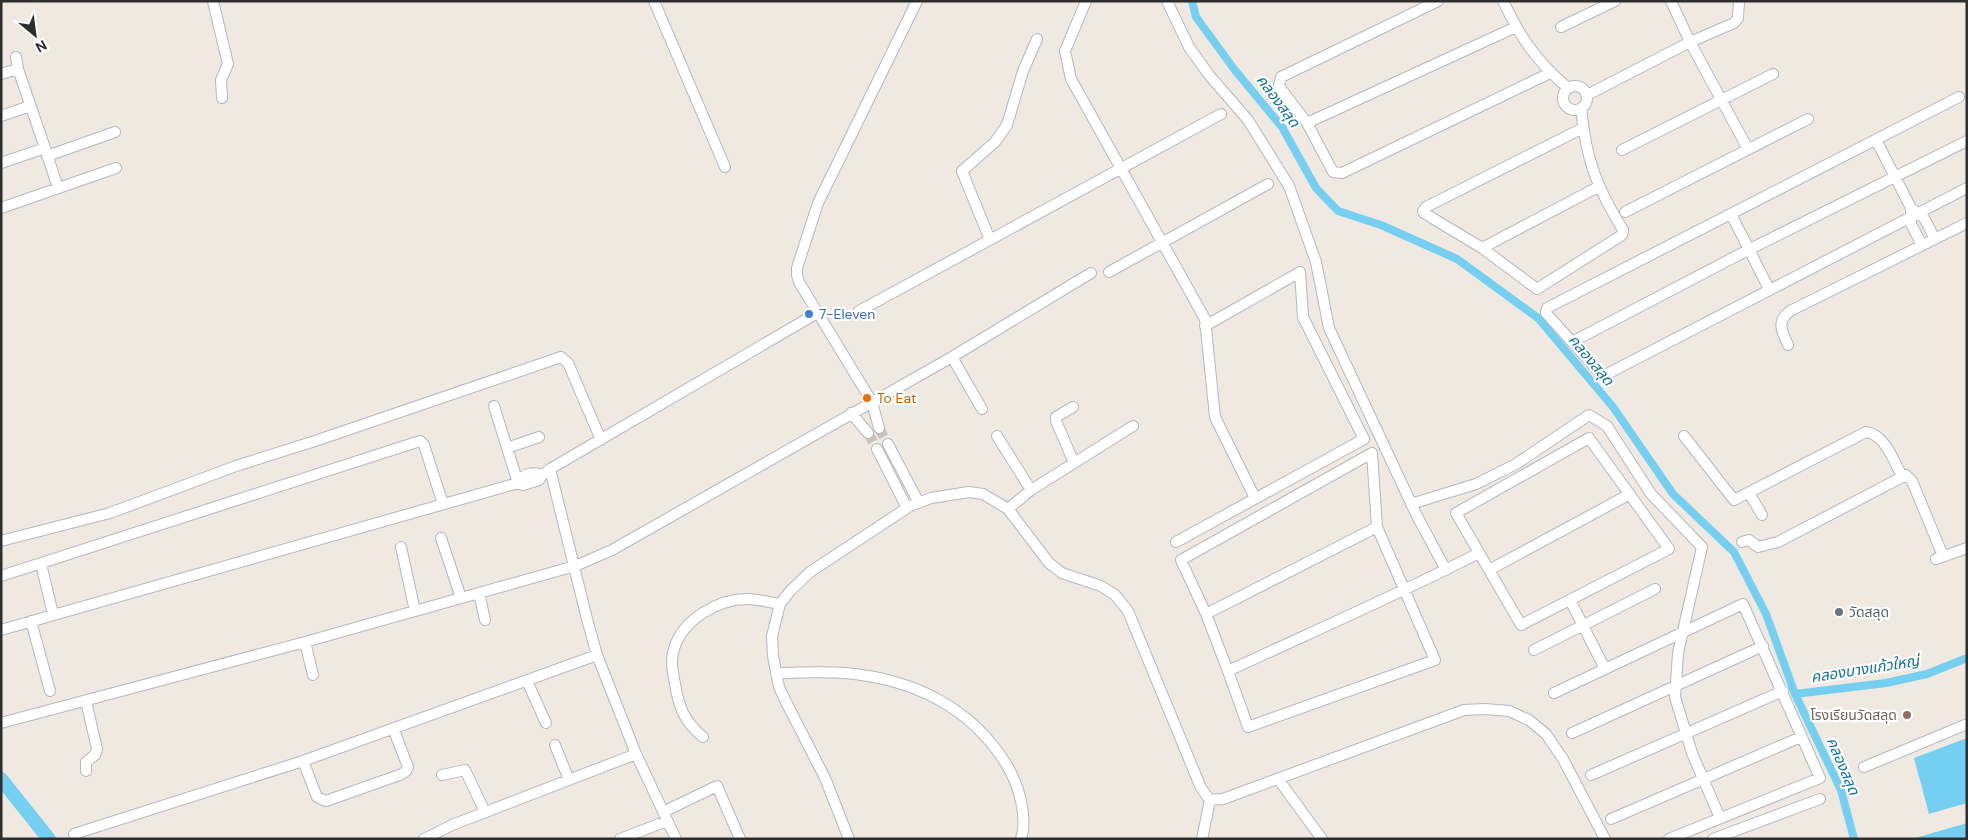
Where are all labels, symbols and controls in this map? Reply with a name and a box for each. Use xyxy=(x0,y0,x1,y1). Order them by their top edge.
north arrow xyxy=(10,10,60,60)
text: N xyxy=(32,36,50,57)
water label: คลองสลุด xyxy=(1252,71,1305,132)
place label: 7-Eleven xyxy=(819,305,875,323)
marker: 7-Eleven xyxy=(803,308,815,320)
water label: คลองสลุด xyxy=(1564,330,1619,390)
place label: To Eat xyxy=(877,389,916,407)
marker: To Eat xyxy=(861,392,873,404)
place label: วัดสลุด xyxy=(1849,603,1889,621)
marker: วัดสลุด xyxy=(1833,606,1845,618)
water label: คลองบางแก้วใหญ่ xyxy=(1809,650,1923,687)
place label: โรงเรียนวัดสลุด xyxy=(1811,706,1897,724)
marker: โรงเรียนวัดสลุด xyxy=(1901,709,1913,721)
water label: คลองสลุด xyxy=(1822,734,1864,799)

